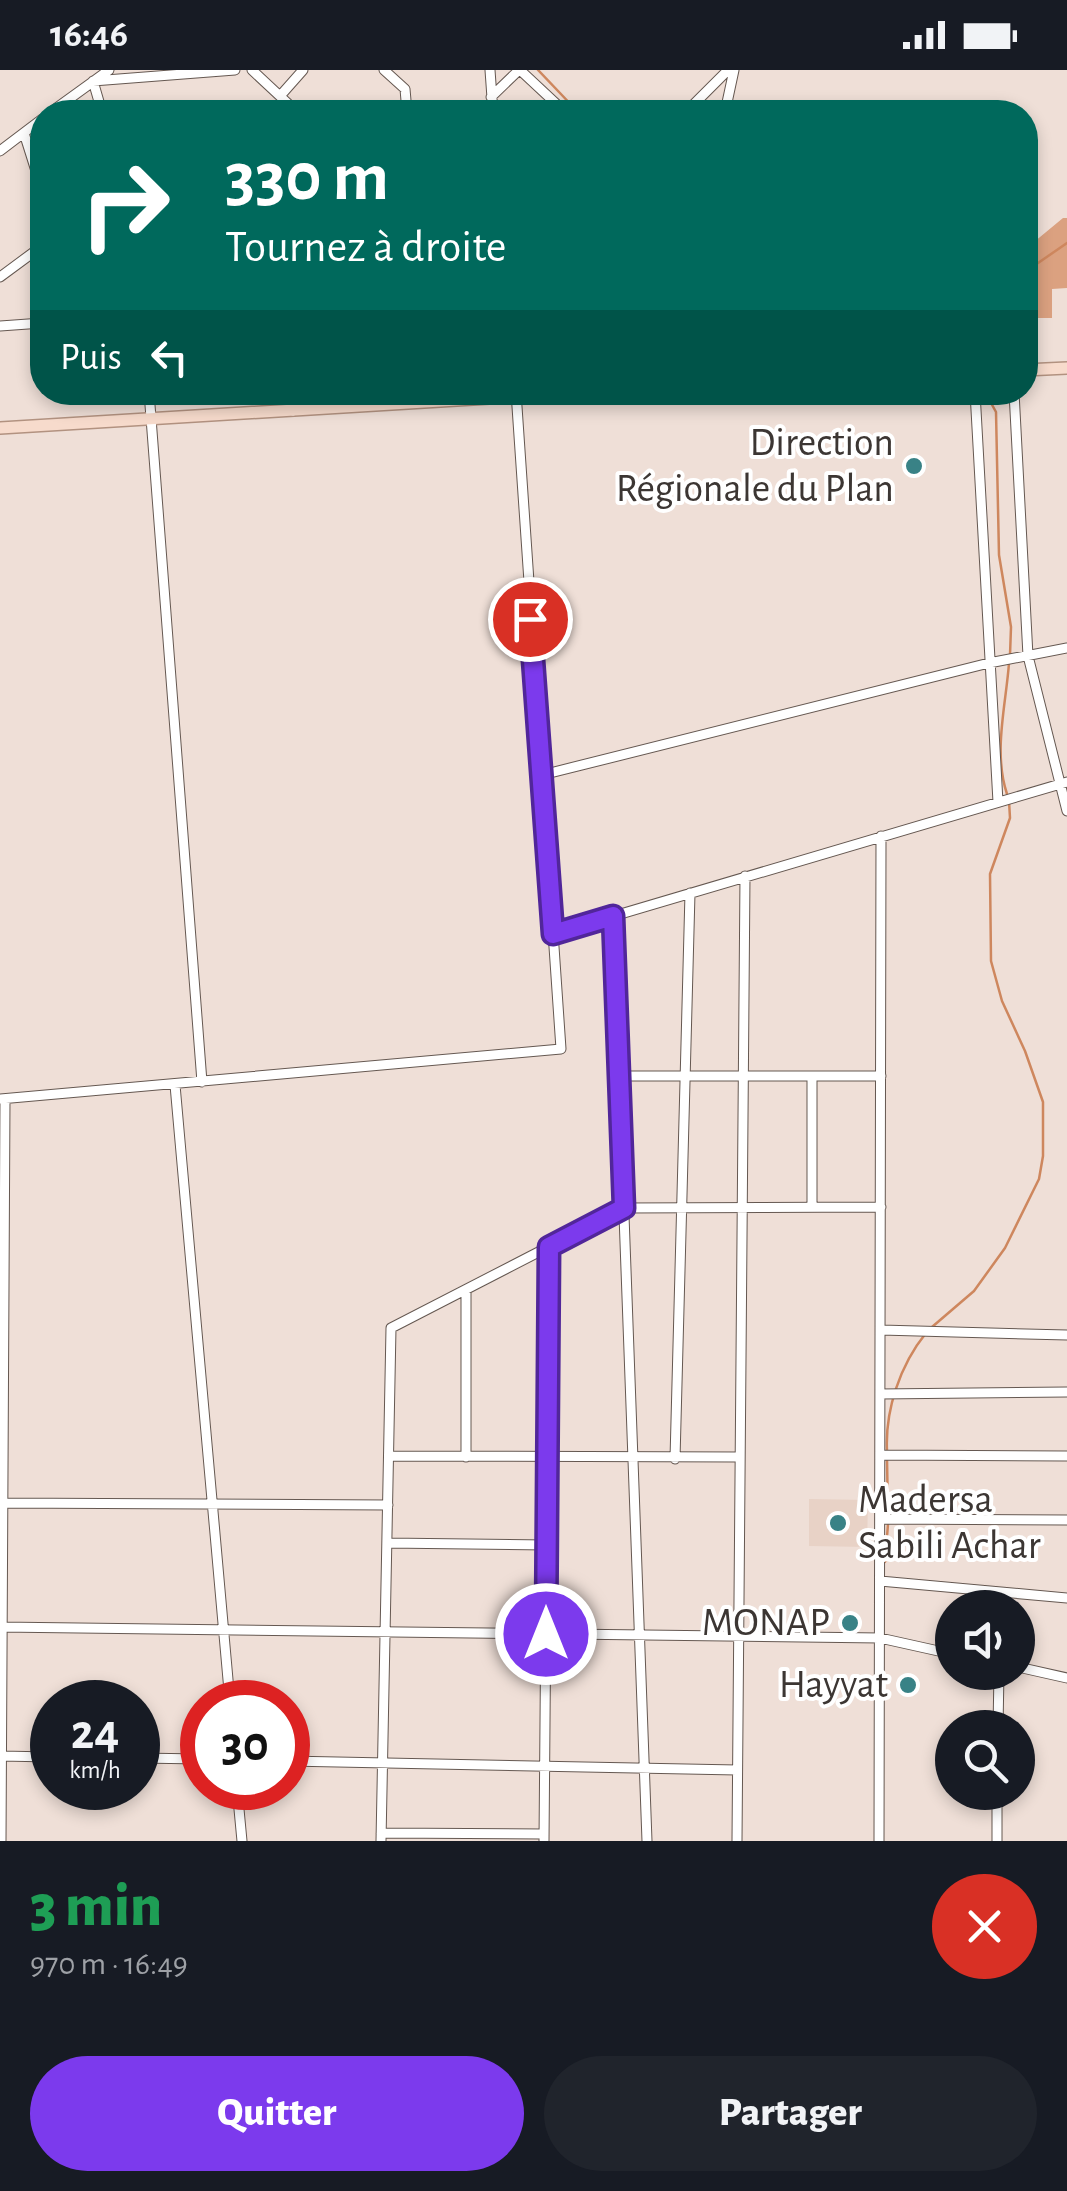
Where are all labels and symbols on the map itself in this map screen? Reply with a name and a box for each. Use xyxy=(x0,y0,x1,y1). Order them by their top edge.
place label: Direction Régionale du Plan xyxy=(616,423,894,509)
marker: Direction Régionale du Plan xyxy=(903,455,925,477)
pin xyxy=(488,577,573,662)
place label: Madersa Sabili Achar xyxy=(858,1480,1041,1566)
marker: Madersa Sabili Achar xyxy=(827,1512,849,1534)
position arrow xyxy=(494,1582,598,1686)
place label: MONAP xyxy=(702,1603,830,1643)
marker: MONAP xyxy=(839,1612,861,1634)
place label: Hayyat xyxy=(779,1665,888,1705)
marker: Hayyat xyxy=(897,1674,919,1696)
speed limit sign: 30 xyxy=(180,1680,310,1810)

